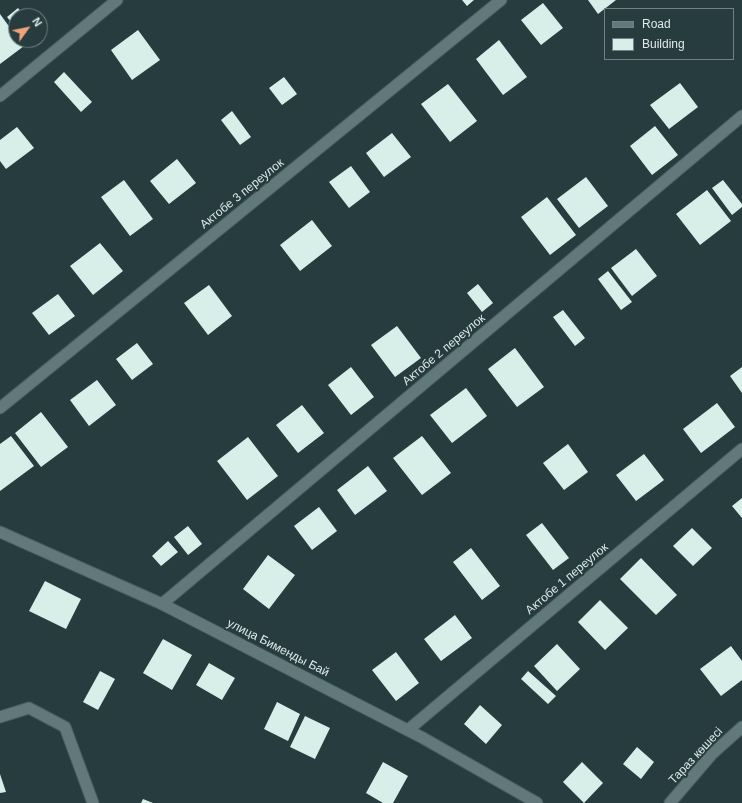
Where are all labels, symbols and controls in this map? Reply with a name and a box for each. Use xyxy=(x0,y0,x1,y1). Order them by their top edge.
north arrow xyxy=(8,8,48,48)
legend xyxy=(604,8,734,60)
text: N xyxy=(30,15,44,29)
text: Road xyxy=(642,17,671,31)
text: Building xyxy=(642,37,685,51)
street label: Актобе 3 переулок xyxy=(197,156,287,232)
street label: Актобе 2 переулок xyxy=(400,311,488,389)
street label: Актобе 1 переулок xyxy=(523,540,611,618)
street label: улица Бименды Бай xyxy=(225,616,331,680)
street label: Тараз көшесі xyxy=(666,725,726,787)

